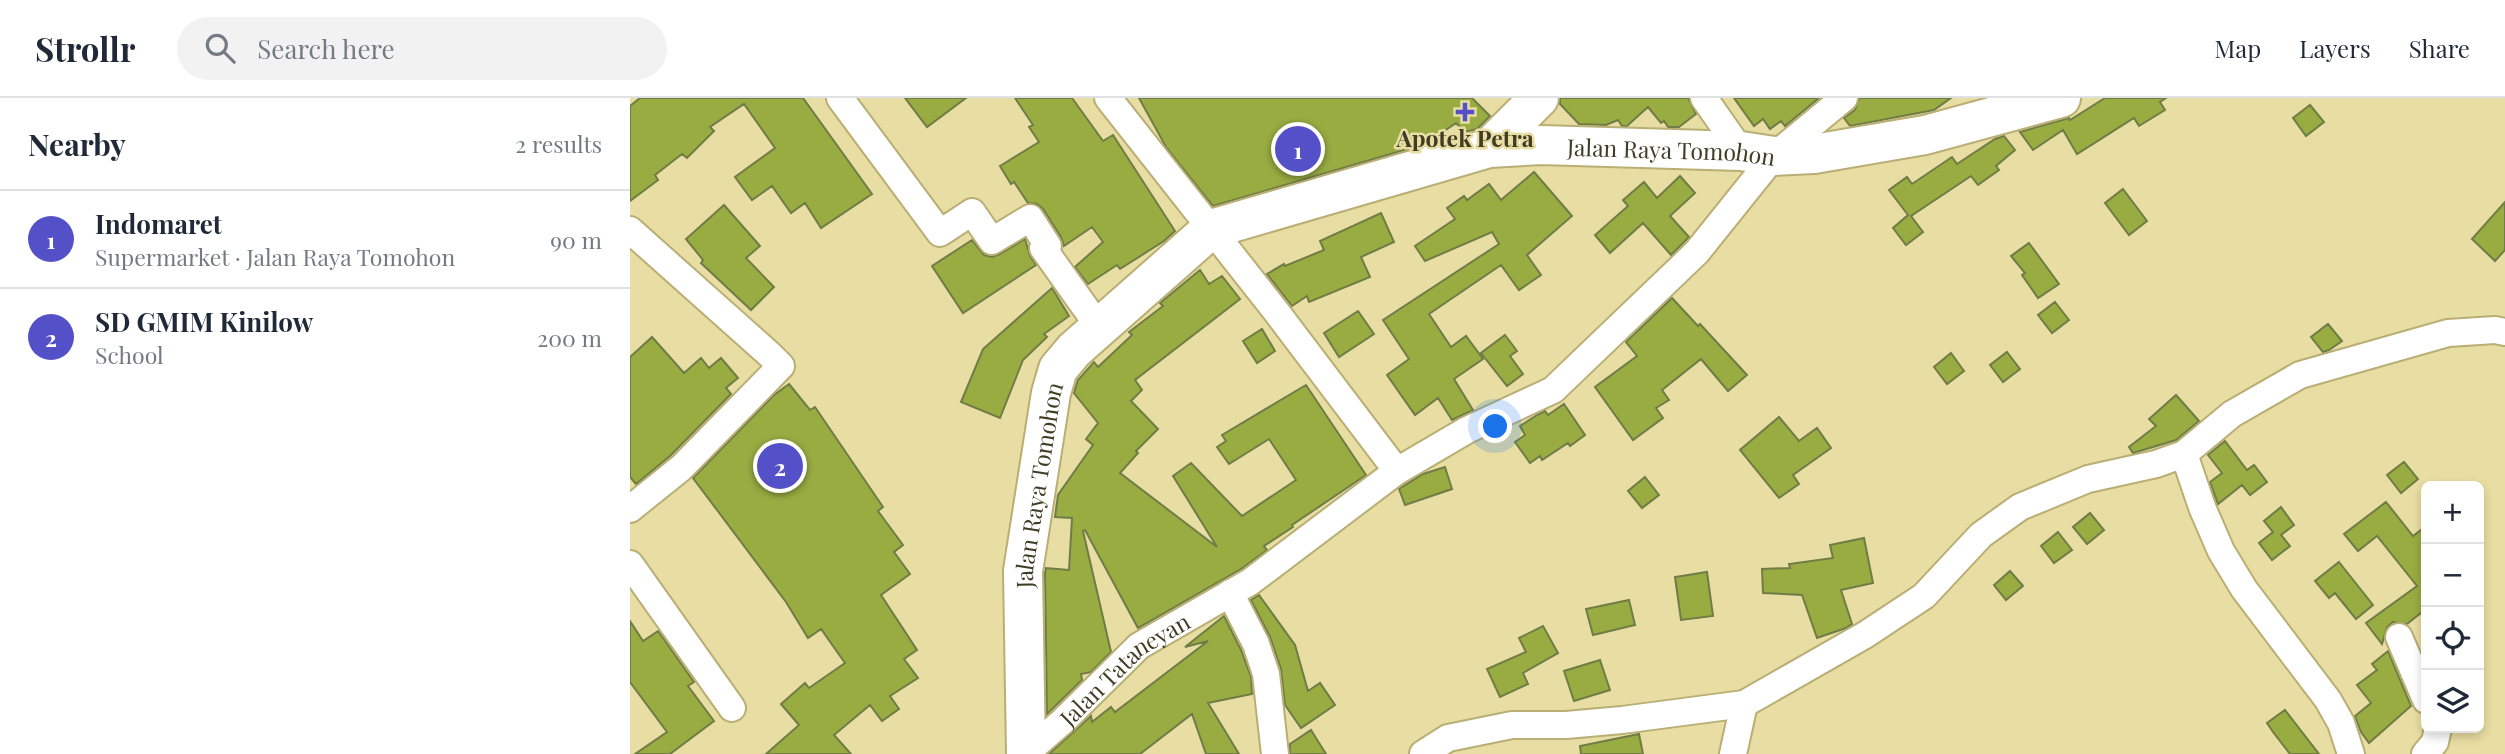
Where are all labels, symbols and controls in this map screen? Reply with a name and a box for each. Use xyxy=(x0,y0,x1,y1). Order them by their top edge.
search box xyxy=(177,17,667,80)
text: Strollr xyxy=(35,26,135,70)
icon: search xyxy=(201,29,239,67)
text: Search here xyxy=(257,31,395,66)
text: Map xyxy=(2215,32,2261,64)
text: Layers xyxy=(2299,32,2371,64)
text: Share xyxy=(2409,32,2470,64)
marker: Apotek Petra xyxy=(1457,104,1473,120)
place label: Apotek Petra xyxy=(1395,122,1534,153)
pin: 1 xyxy=(1275,123,1321,175)
text: Nearby xyxy=(28,124,126,164)
text: 2 results xyxy=(515,128,602,159)
street label: Jalan Raya Tomohon xyxy=(1566,130,1778,172)
text: Indomaret xyxy=(95,206,222,241)
text: 1 xyxy=(47,224,55,255)
text: 90 m xyxy=(550,224,602,255)
text: Supermarket · Jalan Raya Tomohon xyxy=(95,241,455,272)
text: SD GMIM Kinilow xyxy=(95,304,313,339)
text: 2 xyxy=(45,322,57,353)
text: 200 m xyxy=(537,322,602,353)
text: School xyxy=(95,339,164,370)
street label: Jalan Raya Tomohon xyxy=(1007,378,1069,590)
your location xyxy=(1478,409,1512,443)
pin: 2 xyxy=(757,440,803,492)
map controls xyxy=(2421,481,2484,733)
button: + xyxy=(2421,481,2484,544)
button: − xyxy=(2421,544,2484,607)
street label: Jalan Tataneyan xyxy=(1051,605,1195,733)
button: locate xyxy=(2421,607,2484,670)
button: layers xyxy=(2421,670,2484,733)

